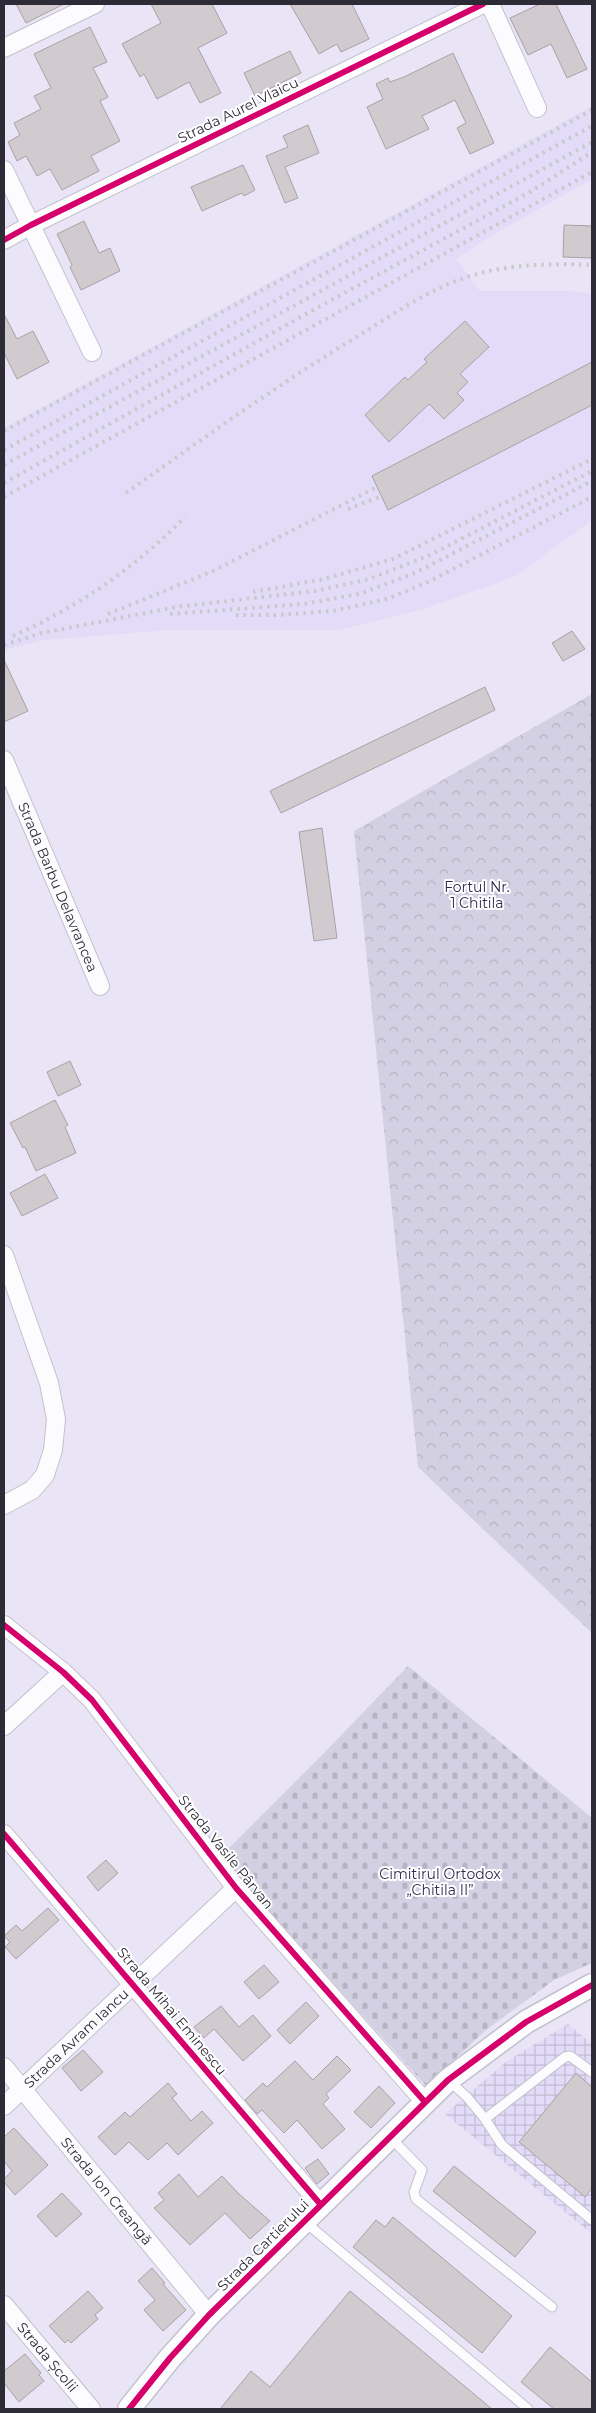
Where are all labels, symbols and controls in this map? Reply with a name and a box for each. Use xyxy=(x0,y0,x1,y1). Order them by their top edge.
street label: Strada Aurel Vlaicu xyxy=(175,73,301,147)
street label: Strada Barbu Delavrancea xyxy=(14,799,102,975)
park label: Fortul Nr. 1 Chitila xyxy=(444,878,510,912)
street label: Strada Vasile Pârvan xyxy=(174,1791,278,1913)
park label: Cimitirul Ortodox „Chitila II” xyxy=(379,1865,501,1899)
street label: Strada Mihai Eminescu xyxy=(113,1943,231,2079)
street label: Strada Avram Iancu xyxy=(20,1985,132,2092)
street label: Strada Ion Creangă xyxy=(57,2134,156,2249)
street label: Strada Cartierului xyxy=(213,2195,313,2295)
street label: Strada Școlii xyxy=(13,2319,82,2396)

